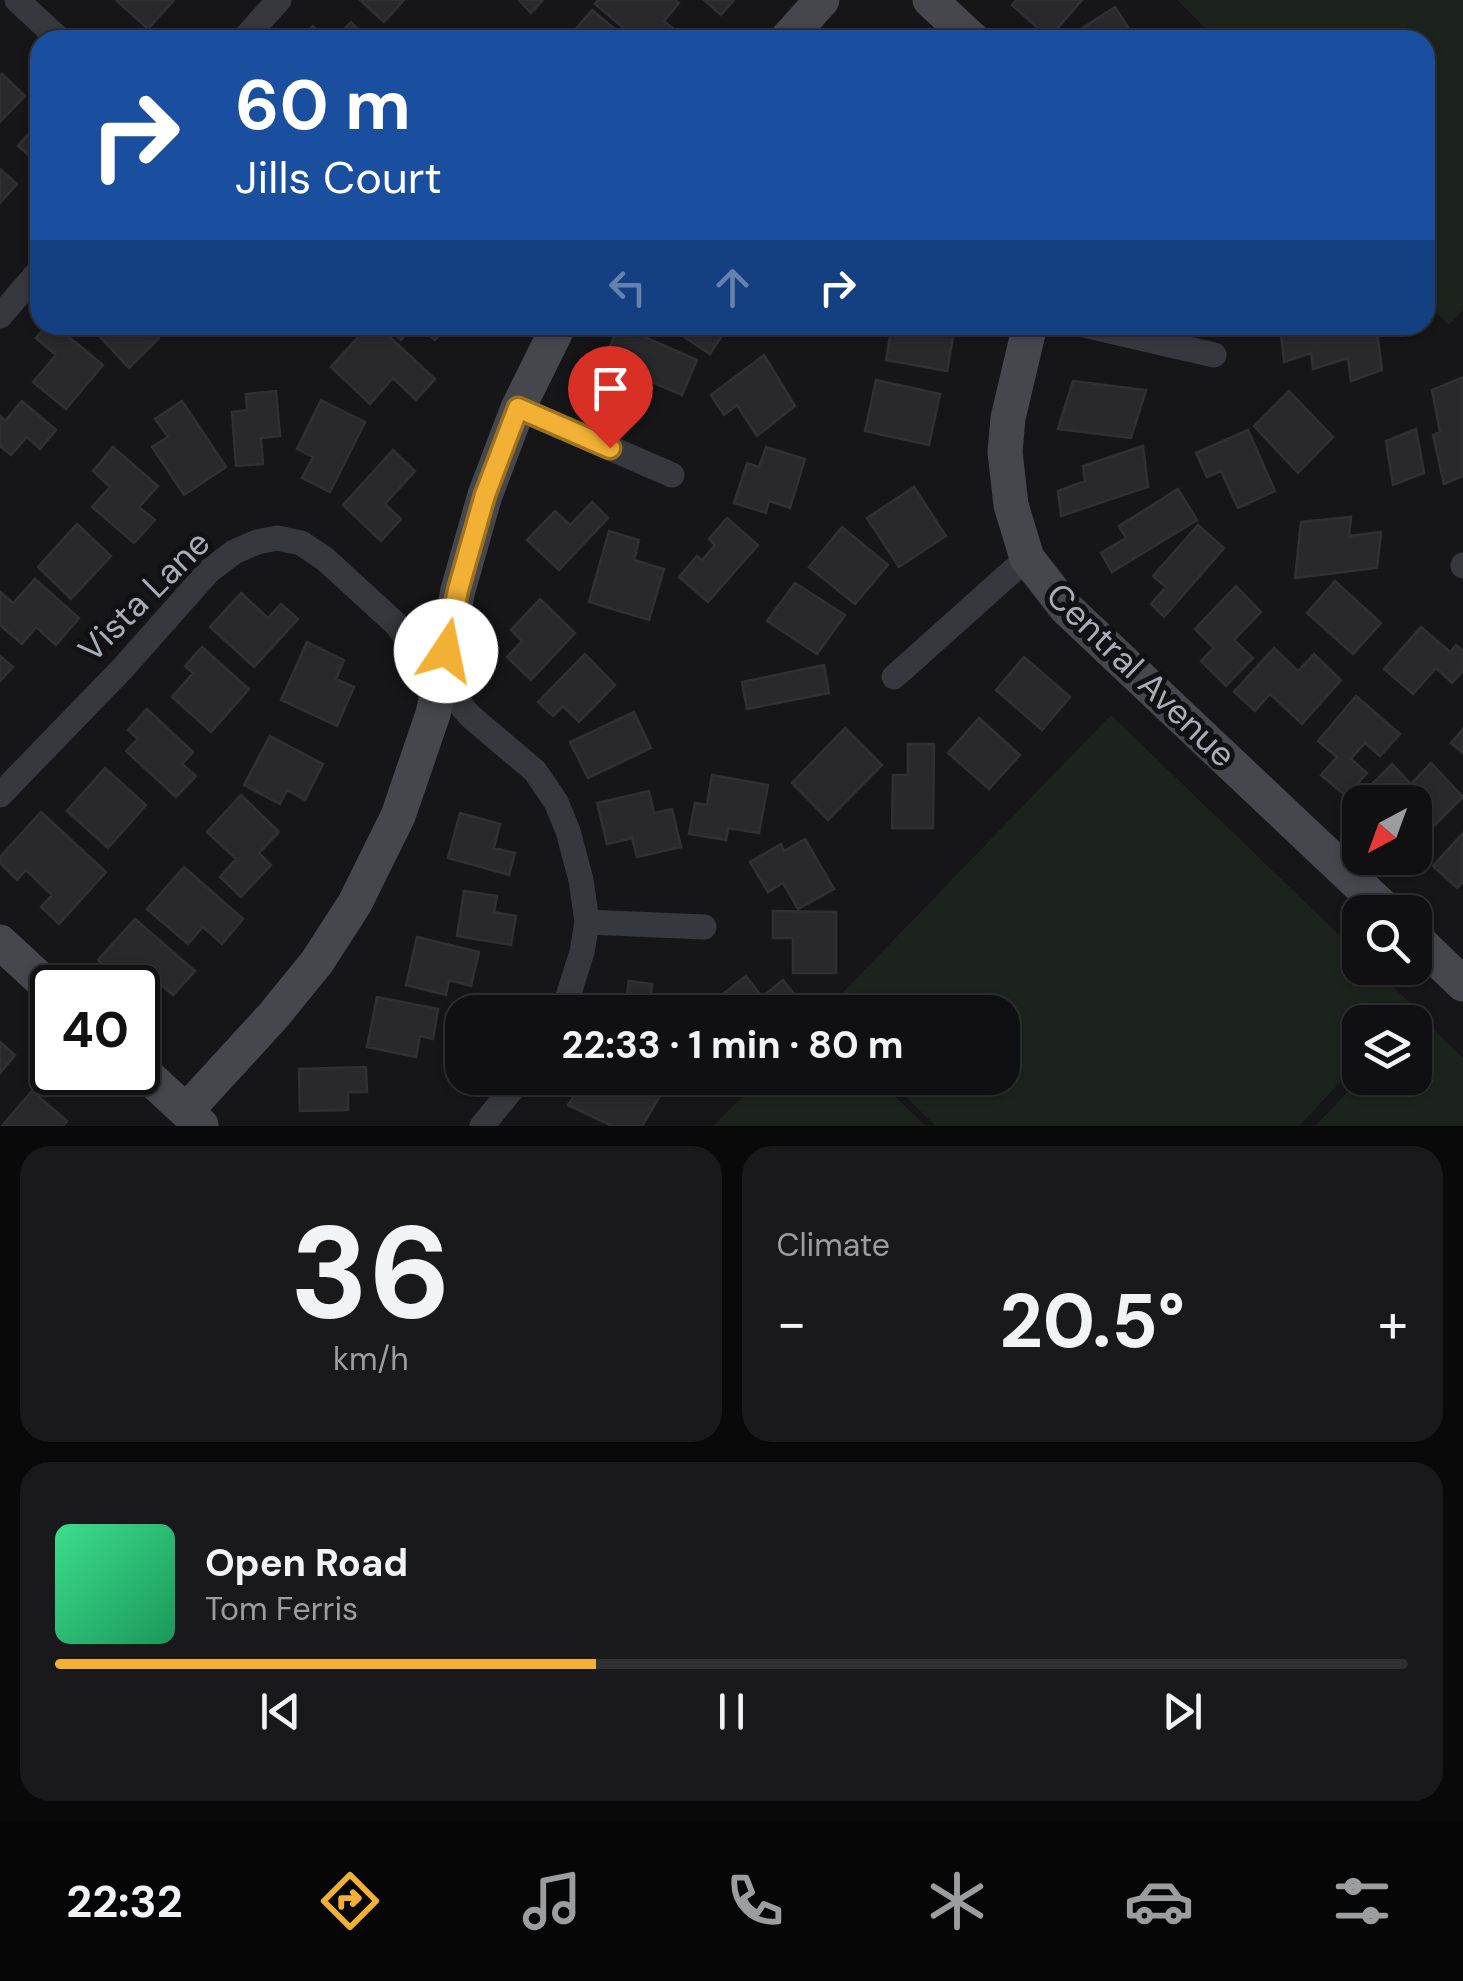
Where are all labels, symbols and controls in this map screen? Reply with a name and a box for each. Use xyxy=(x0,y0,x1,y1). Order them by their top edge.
text: 60 m xyxy=(235,60,411,151)
icon: right xyxy=(70,70,200,200)
text: Jills Court xyxy=(235,148,442,207)
icon: left xyxy=(600,260,655,315)
icon: ahead xyxy=(705,260,760,315)
icon: right xyxy=(810,260,865,315)
pin xyxy=(568,346,653,449)
icon: arrive xyxy=(583,361,638,416)
street label: Vista Lane xyxy=(68,520,220,672)
street label: Central Avenue xyxy=(1036,573,1246,777)
position arrow xyxy=(394,599,498,703)
north arrow xyxy=(1342,785,1432,875)
map controls xyxy=(1342,785,1432,1095)
button: search xyxy=(1342,895,1432,985)
speed limit sign: 40 xyxy=(30,965,160,1095)
button: layers xyxy=(1342,1005,1432,1095)
text: 22:33 · 1 min · 80 m xyxy=(561,1020,904,1070)
text: 36 xyxy=(290,1188,451,1357)
text: Climate xyxy=(777,1224,890,1266)
text: 20.5° xyxy=(999,1273,1185,1370)
text: − xyxy=(777,1287,807,1359)
text: + xyxy=(1378,1287,1408,1359)
text: km/h xyxy=(333,1338,409,1380)
text: Open Road xyxy=(205,1538,408,1588)
text: Tom Ferris xyxy=(205,1588,358,1630)
icon: previous xyxy=(253,1684,308,1739)
icon: pause xyxy=(704,1684,759,1739)
icon: next xyxy=(1155,1684,1210,1739)
icon: directions xyxy=(315,1866,385,1936)
icon: music xyxy=(517,1866,587,1936)
icon: phone xyxy=(720,1866,790,1936)
icon: climate xyxy=(922,1866,992,1936)
icon: car xyxy=(1124,1866,1194,1936)
icon: filters xyxy=(1327,1866,1397,1936)
text: 22:32 xyxy=(66,1872,183,1931)

